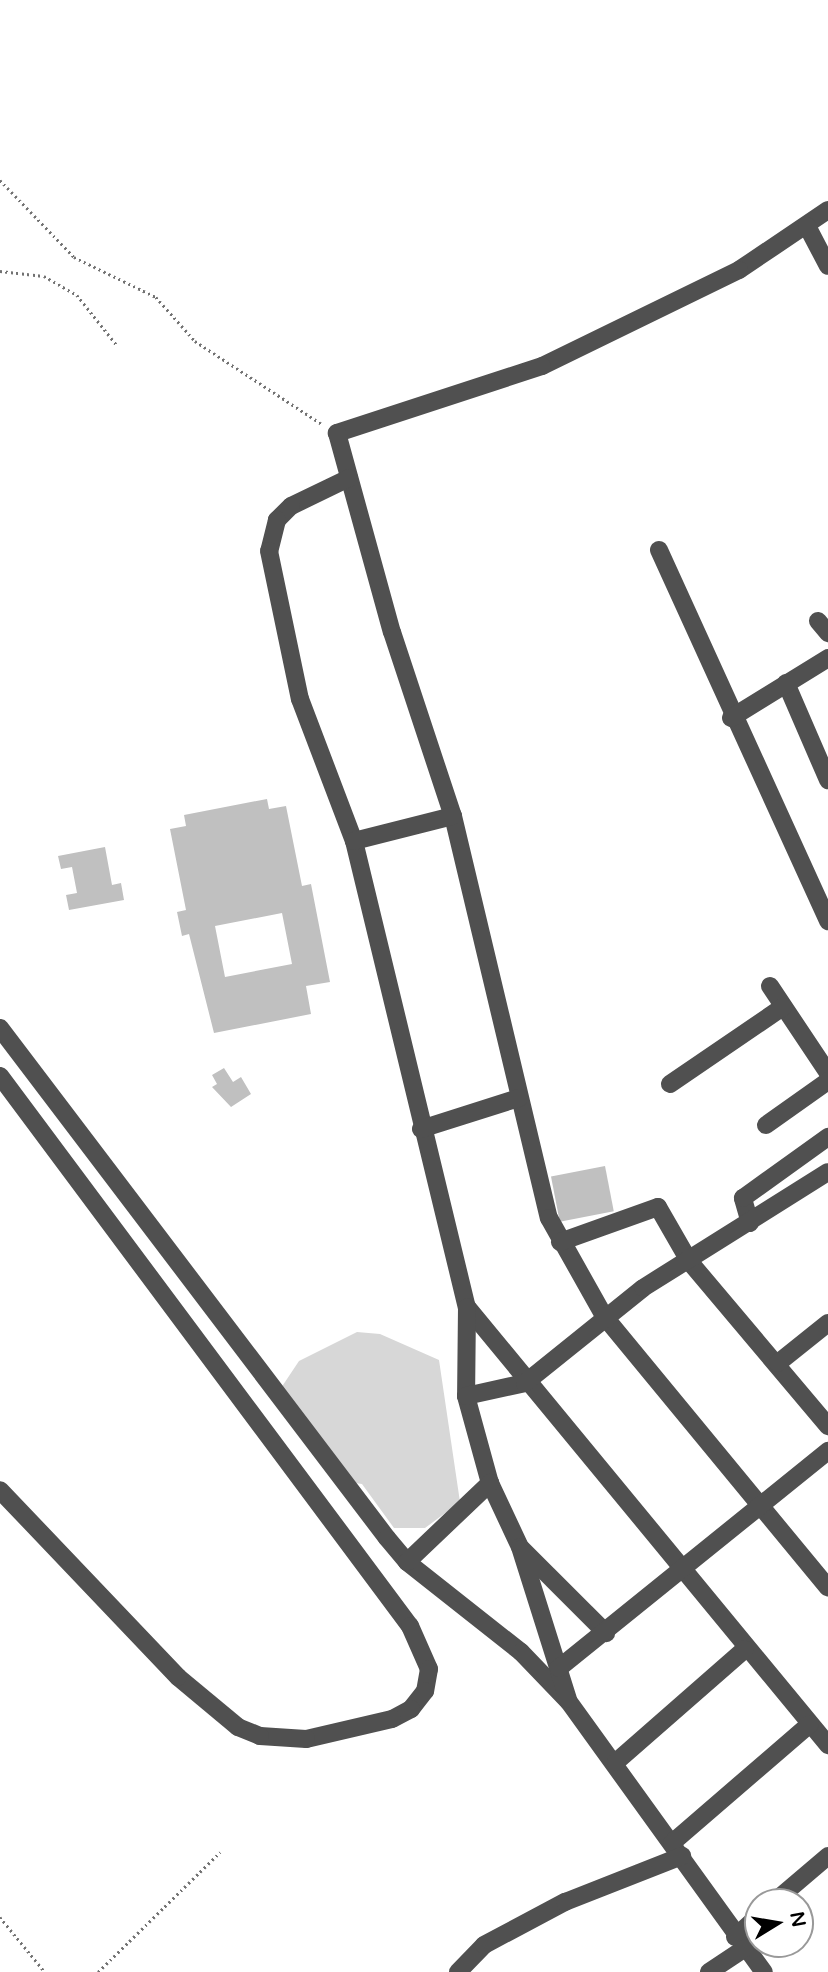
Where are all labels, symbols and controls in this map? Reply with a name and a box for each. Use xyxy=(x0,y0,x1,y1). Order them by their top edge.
north arrow xyxy=(744,1888,814,1958)
text: N xyxy=(785,1910,810,1929)

